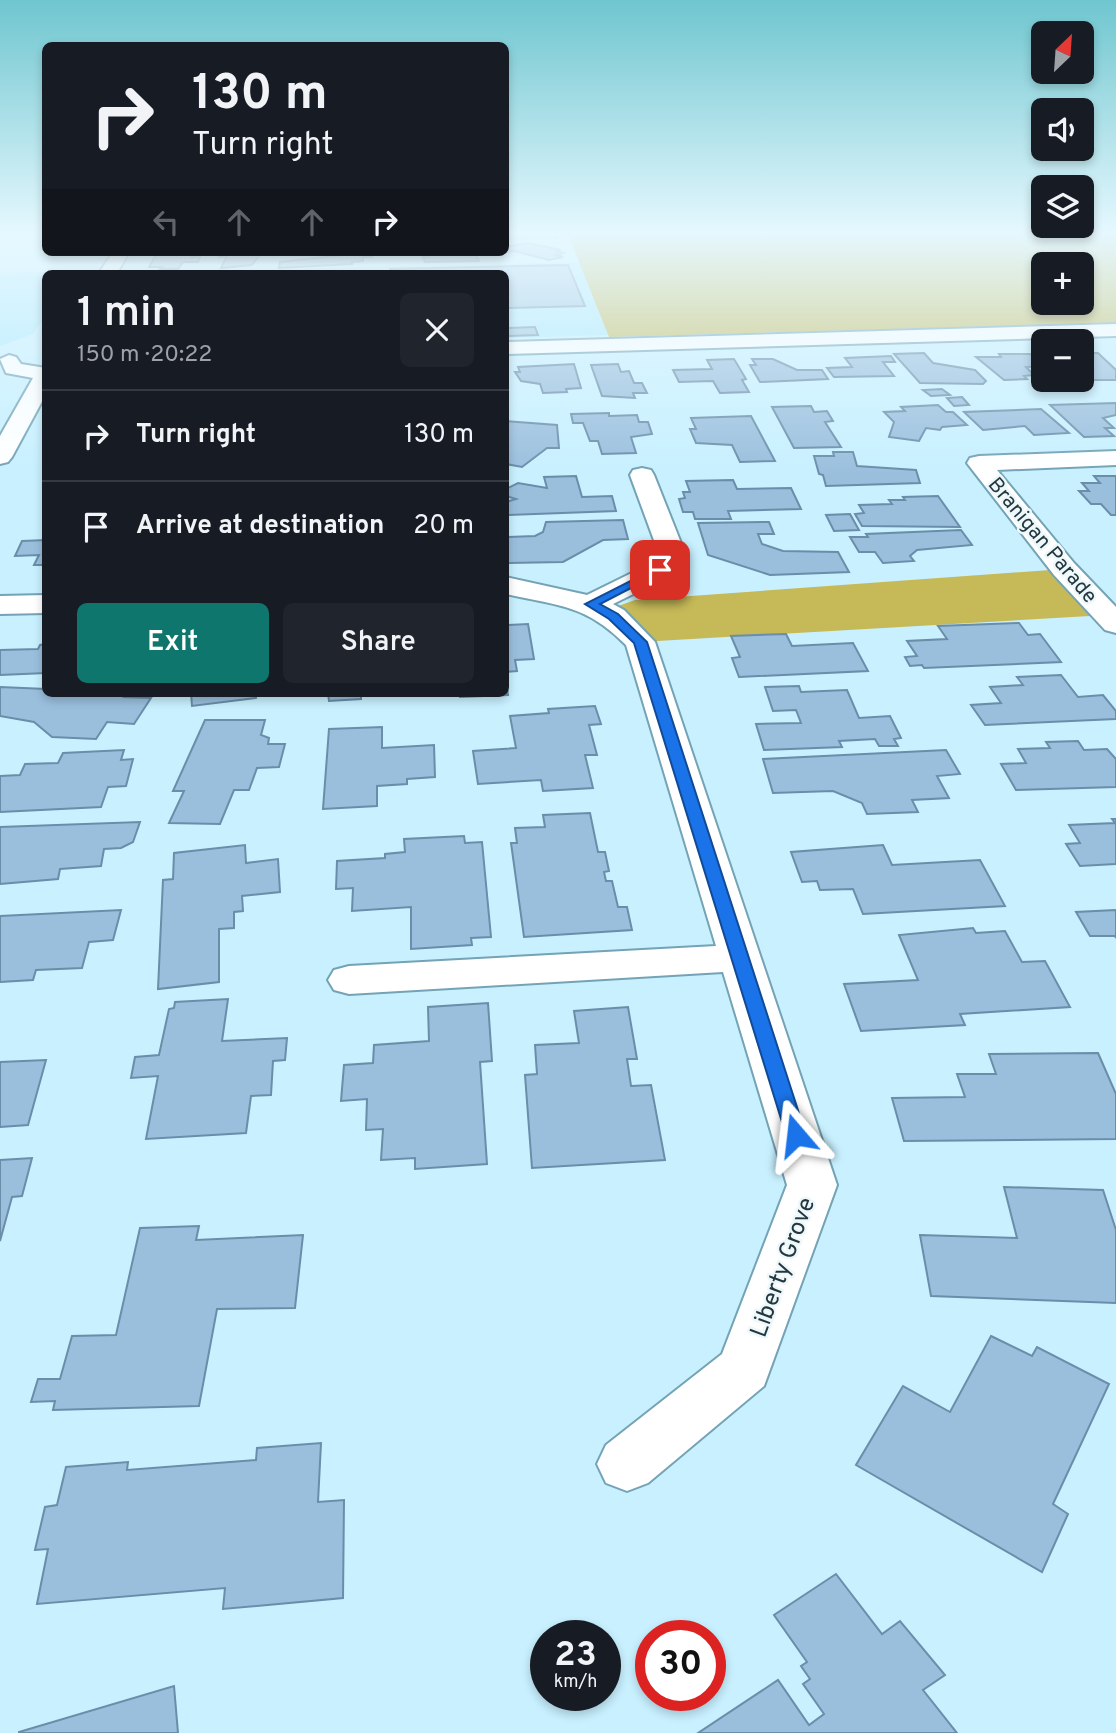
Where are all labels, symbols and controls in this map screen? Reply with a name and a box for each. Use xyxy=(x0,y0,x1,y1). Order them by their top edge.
north arrow xyxy=(1031,21,1094,84)
map controls xyxy=(1031,21,1094,392)
text: 130 m xyxy=(192,65,328,127)
icon: right xyxy=(77,70,168,161)
button: sound xyxy=(1031,98,1094,161)
text: Turn right xyxy=(192,126,334,166)
button: layers xyxy=(1031,175,1094,238)
icon: left xyxy=(147,203,185,241)
icon: ahead xyxy=(220,203,258,241)
icon: ahead xyxy=(293,203,331,241)
icon: right xyxy=(366,203,404,241)
button: + xyxy=(1031,252,1094,315)
text: 1 min xyxy=(77,288,176,341)
button: close xyxy=(400,293,474,367)
button: − xyxy=(1031,329,1094,392)
text: 150 m · 20:22 xyxy=(77,341,212,370)
icon: right xyxy=(77,417,115,455)
text: Turn right xyxy=(136,419,256,452)
text: 130 m xyxy=(404,419,474,452)
street label: Branigan Parade xyxy=(981,472,1102,610)
icon: arrive xyxy=(77,508,115,546)
text: Arrive at destination xyxy=(136,510,384,543)
text: 20 m xyxy=(413,510,474,543)
pin xyxy=(630,540,690,600)
icon: arrive xyxy=(641,551,679,589)
button: Exit xyxy=(77,603,269,683)
button: Share xyxy=(283,603,474,683)
position arrow xyxy=(759,1098,833,1172)
street label: Liberty Grove xyxy=(745,1194,823,1342)
speed limit sign: 30 xyxy=(635,1620,726,1711)
text: 23 xyxy=(554,1634,597,1678)
text: km/h xyxy=(554,1671,597,1694)

